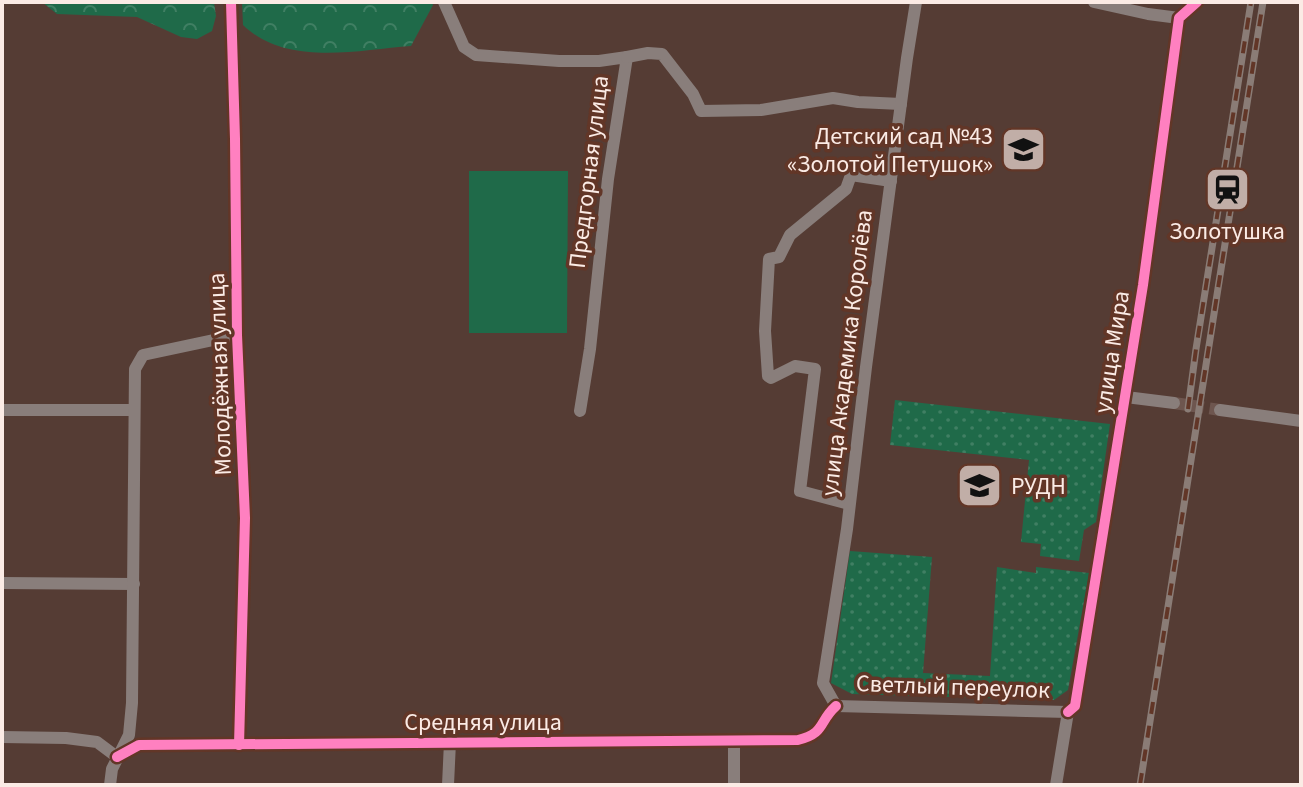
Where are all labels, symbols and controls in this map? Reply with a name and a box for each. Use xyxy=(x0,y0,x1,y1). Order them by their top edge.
street label: Предгорная улица xyxy=(560,73,618,271)
place label: Детский сад №43 «Золотой Петушок» xyxy=(787,119,993,182)
school or university icon: Детский сад №43 «Золотой Петушок» xyxy=(1000,126,1048,174)
station icon: Золотушка xyxy=(1203,165,1251,213)
street label: улица Академика Королёва xyxy=(812,208,882,498)
place label: Золотушка xyxy=(1169,214,1285,249)
street label: Молодёжная улица xyxy=(199,272,241,476)
street label: улица Мира xyxy=(1085,288,1139,416)
school or university icon: РУДН xyxy=(956,462,1004,510)
place label: РУДН xyxy=(1011,469,1066,504)
street label: Светлый переулок xyxy=(855,666,1051,708)
street label: Средняя улица xyxy=(404,705,562,740)

